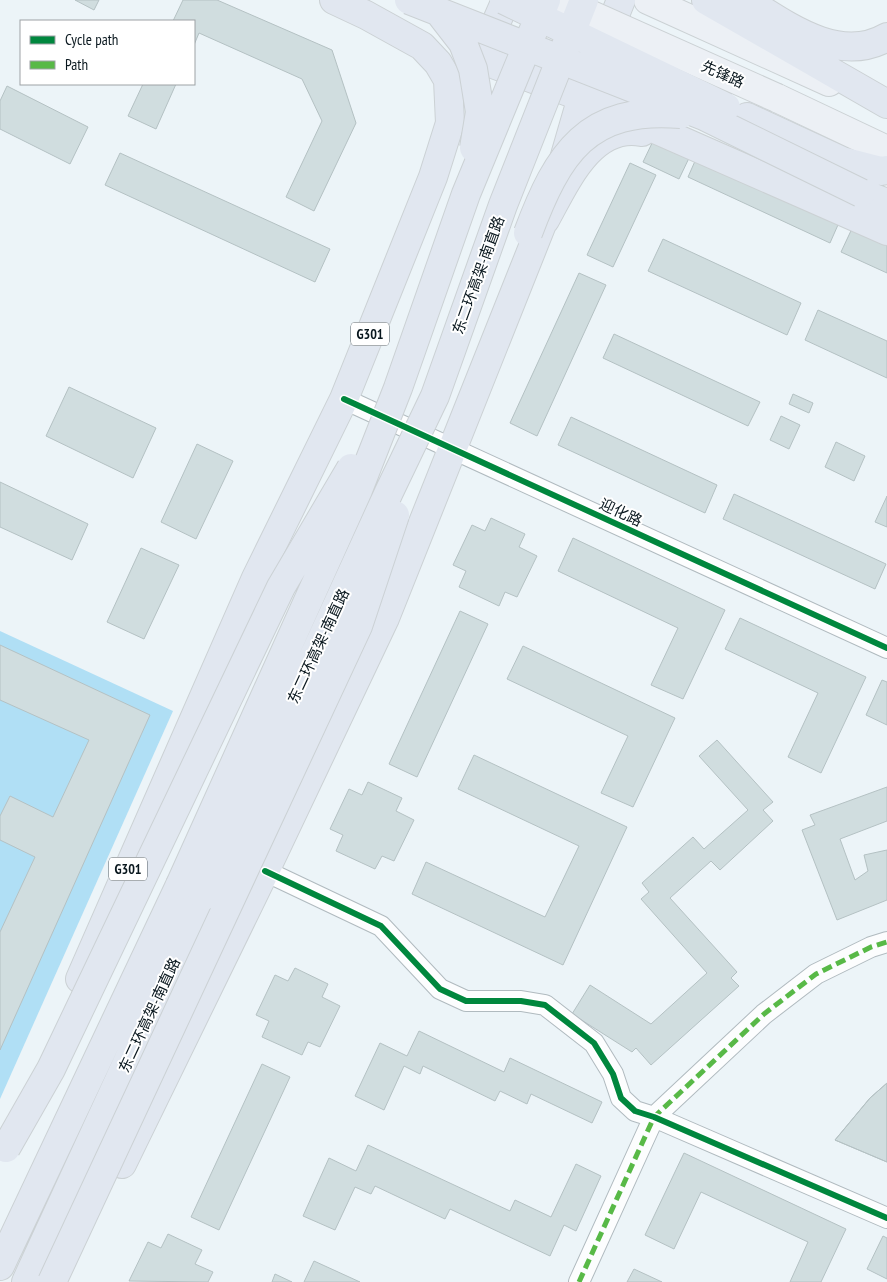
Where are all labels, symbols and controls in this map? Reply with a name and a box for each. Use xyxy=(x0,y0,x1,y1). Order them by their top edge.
legend xyxy=(20,20,195,85)
text: Cycle path xyxy=(65,30,118,49)
text: Path xyxy=(65,55,88,74)
street label: 先锋路 xyxy=(699,56,747,92)
street label: 东二环高架-南直路 xyxy=(448,213,508,337)
road number: G301 xyxy=(351,322,389,346)
street label: 迎化路 xyxy=(597,494,645,530)
street label: 东二环高架-南直路 xyxy=(283,586,353,706)
road number: G301 xyxy=(109,858,147,881)
street label: 东二环高架-南直路 xyxy=(114,955,184,1075)

